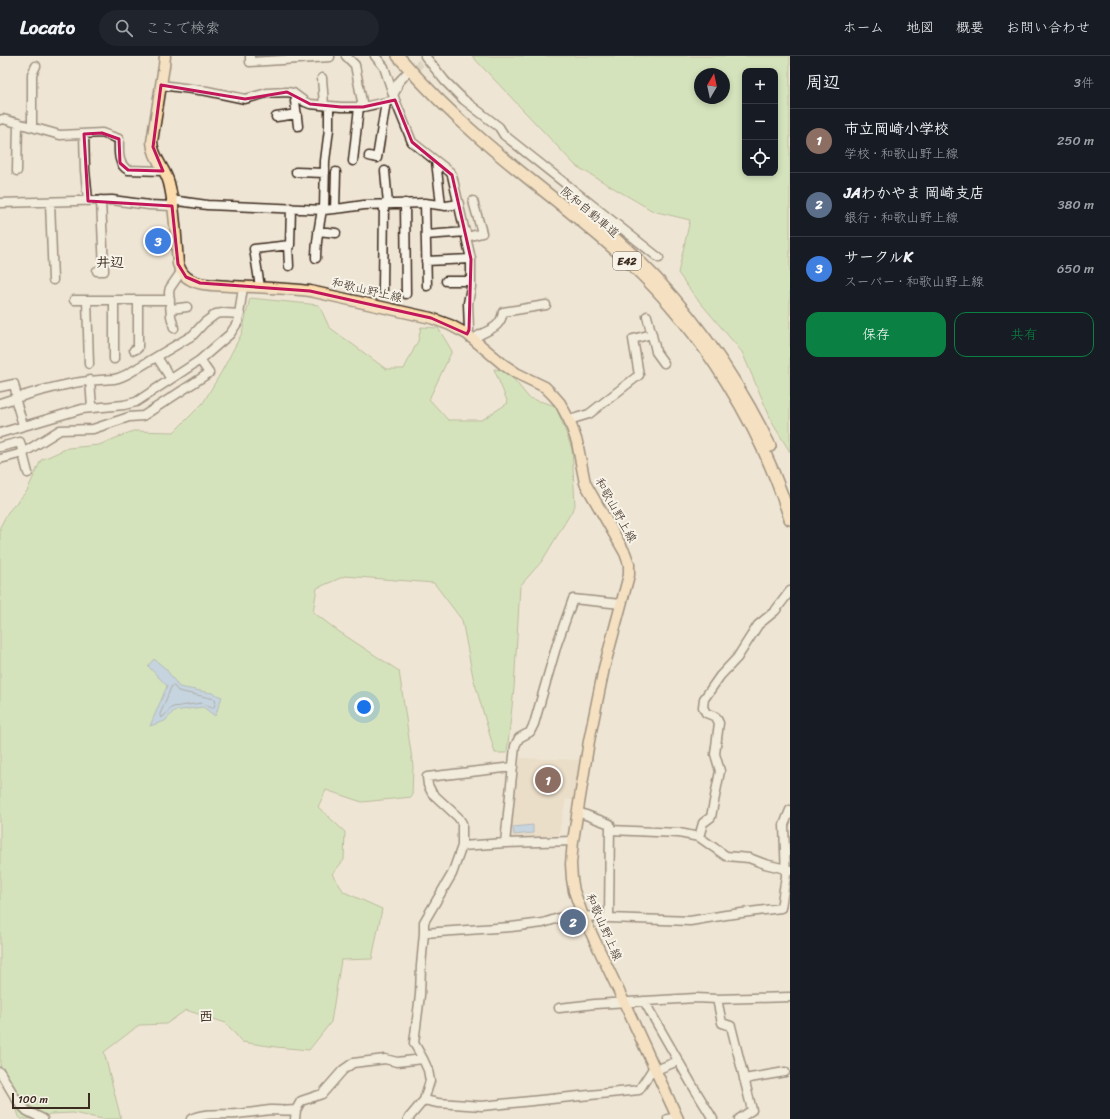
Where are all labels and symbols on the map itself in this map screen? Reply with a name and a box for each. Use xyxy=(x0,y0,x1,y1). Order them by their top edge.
north arrow xyxy=(694,68,730,104)
street label: 阪和自動車道 xyxy=(555,180,625,244)
pin: 3 xyxy=(145,226,171,256)
district label: 井辺 xyxy=(96,250,124,275)
road number: E42 xyxy=(613,252,641,270)
street label: 和歌山野上線 xyxy=(329,271,405,309)
street label: 和歌山野上線 xyxy=(589,473,643,547)
your location xyxy=(354,697,374,717)
pin: 1 xyxy=(535,765,561,795)
street label: 和歌山野上線 xyxy=(579,890,629,964)
pin: 2 xyxy=(560,907,586,937)
district label: 西 xyxy=(199,1004,213,1029)
scale bar xyxy=(12,1091,90,1110)

